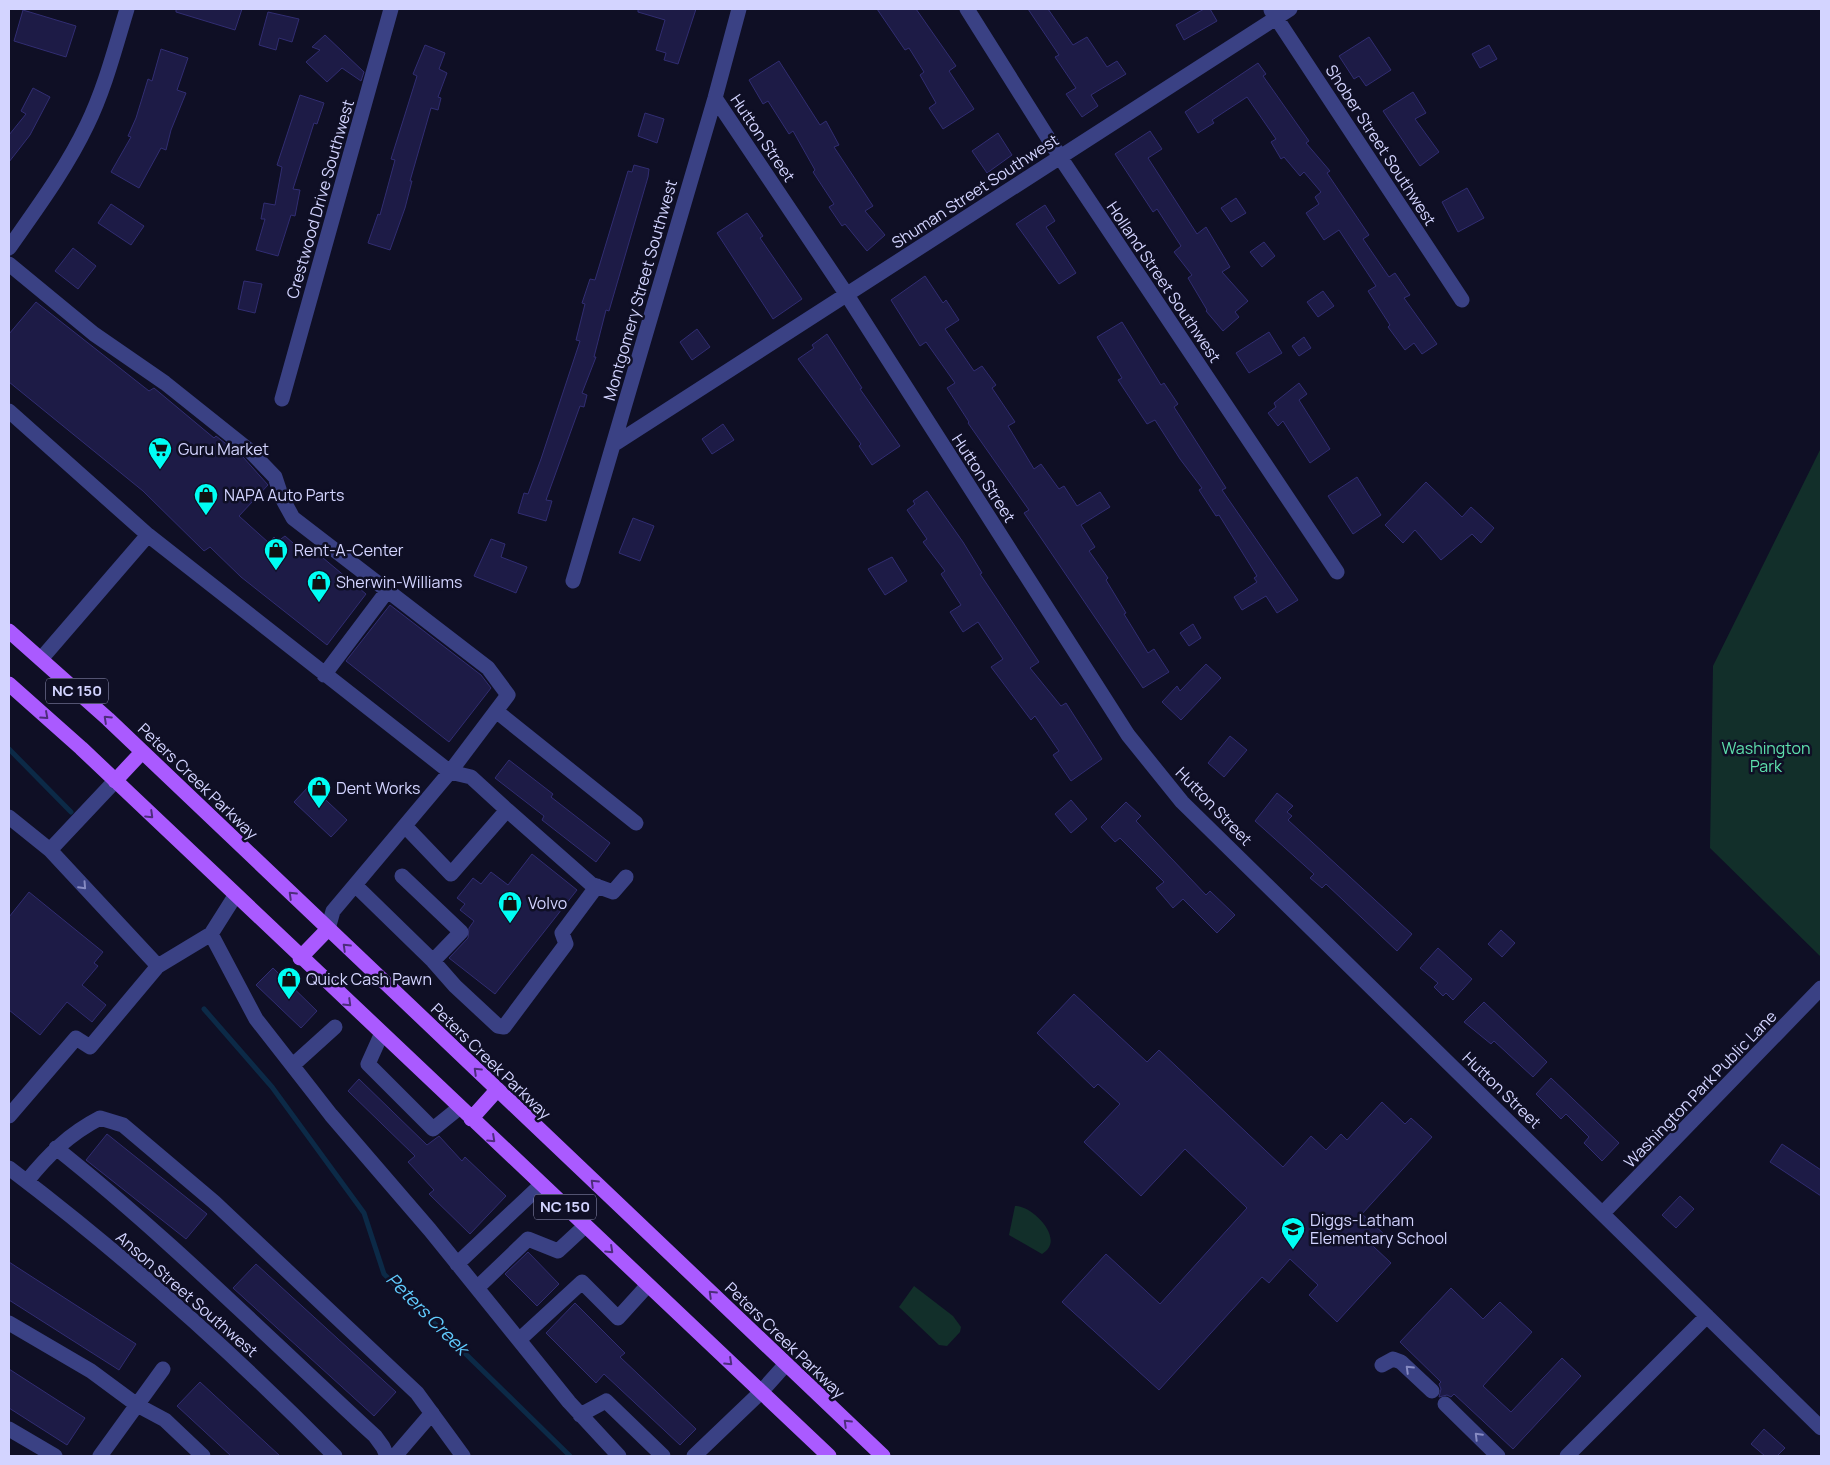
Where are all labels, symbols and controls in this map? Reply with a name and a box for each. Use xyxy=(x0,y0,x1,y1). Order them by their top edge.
street label: Shober Street Southwest xyxy=(1321,60,1441,230)
street label: Hutton Street xyxy=(726,90,800,186)
street label: Crestwood Drive Southwest xyxy=(281,97,359,301)
street label: Shuman Street Southwest xyxy=(887,129,1063,253)
street label: Montgomery Street Southwest xyxy=(598,177,682,403)
street label: Holland Street Southwest xyxy=(1102,197,1226,367)
street label: Hutton Street xyxy=(947,429,1021,527)
supermarket icon: Guru Market xyxy=(147,436,173,470)
place label: Guru Market xyxy=(178,438,269,460)
shop icon: NAPA Auto Parts xyxy=(193,482,219,516)
place label: NAPA Auto Parts xyxy=(224,484,344,506)
shop icon: Rent-A-Center xyxy=(263,537,289,571)
place label: Rent-A-Center xyxy=(294,539,404,561)
shop icon: Sherwin-Williams xyxy=(306,569,332,603)
place label: Sherwin-Williams xyxy=(336,571,462,593)
road number: NC 150 xyxy=(46,678,108,704)
one-way arrow xyxy=(40,710,49,719)
one-way arrow xyxy=(104,716,113,725)
street label: Peters Creek Parkway xyxy=(133,718,263,844)
park label: Washington Park xyxy=(1722,737,1810,777)
street label: Hutton Street xyxy=(1171,762,1257,850)
shop icon: Dent Works xyxy=(306,775,332,809)
place label: Dent Works xyxy=(336,777,420,799)
one-way arrow xyxy=(145,809,154,818)
one-way arrow xyxy=(77,880,86,889)
shop icon: Volvo xyxy=(497,890,523,924)
one-way arrow xyxy=(289,892,298,901)
place label: Volvo xyxy=(528,892,567,914)
one-way arrow xyxy=(343,944,352,953)
shop icon: Quick Cash Pawn xyxy=(276,966,302,1000)
place label: Quick Cash Pawn xyxy=(306,968,432,990)
one-way arrow xyxy=(343,998,352,1007)
street label: Peters Creek Parkway xyxy=(426,998,556,1124)
street label: Washington Park Public Lane xyxy=(1619,1005,1781,1173)
street label: Hutton Street xyxy=(1458,1047,1546,1133)
one-way arrow xyxy=(473,1068,482,1077)
one-way arrow xyxy=(486,1133,495,1142)
one-way arrow xyxy=(591,1180,600,1189)
road number: NC 150 xyxy=(534,1194,596,1220)
place label: Diggs-Latham Elementary School xyxy=(1310,1209,1448,1249)
school or university icon: Diggs-Latham Elementary School xyxy=(1280,1216,1306,1250)
street label: Anson Street Southwest xyxy=(111,1226,263,1362)
one-way arrow xyxy=(605,1244,614,1253)
water label: Peters Creek xyxy=(381,1267,476,1362)
street label: Peters Creek Parkway xyxy=(720,1277,850,1403)
one-way arrow xyxy=(709,1291,718,1300)
one-way arrow xyxy=(723,1356,732,1365)
one-way arrow xyxy=(1406,1366,1415,1375)
one-way arrow xyxy=(844,1420,853,1429)
one-way arrow xyxy=(1475,1433,1484,1442)

